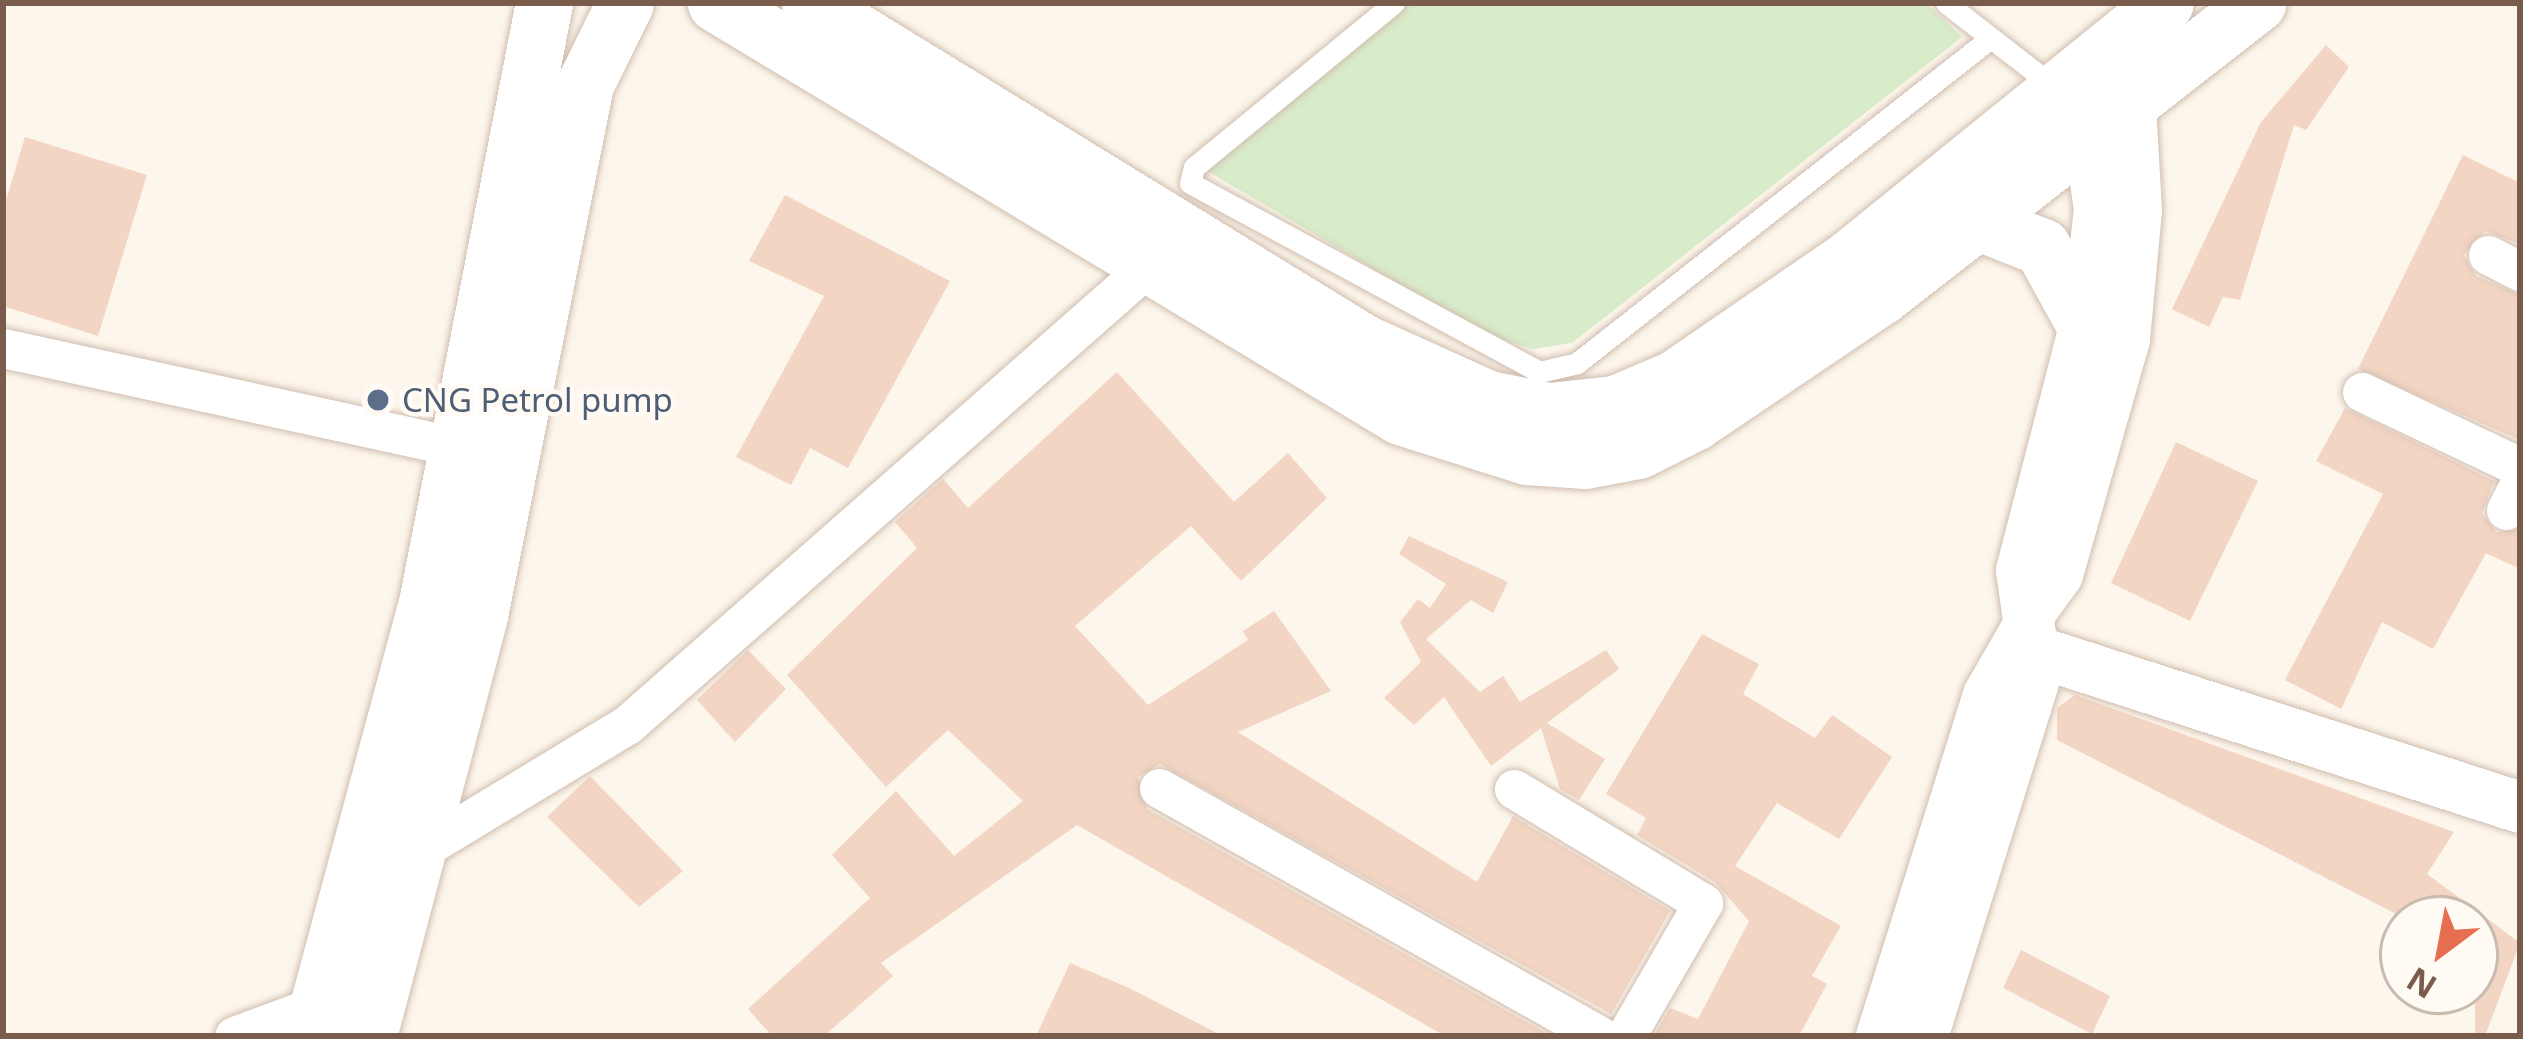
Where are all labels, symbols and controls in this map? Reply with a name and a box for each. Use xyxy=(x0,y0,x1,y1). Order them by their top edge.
place label: CNG Petrol pump xyxy=(402,380,673,420)
marker: CNG Petrol pump xyxy=(365,387,391,413)
north arrow xyxy=(2379,895,2499,1015)
text: N xyxy=(2398,957,2445,1010)

